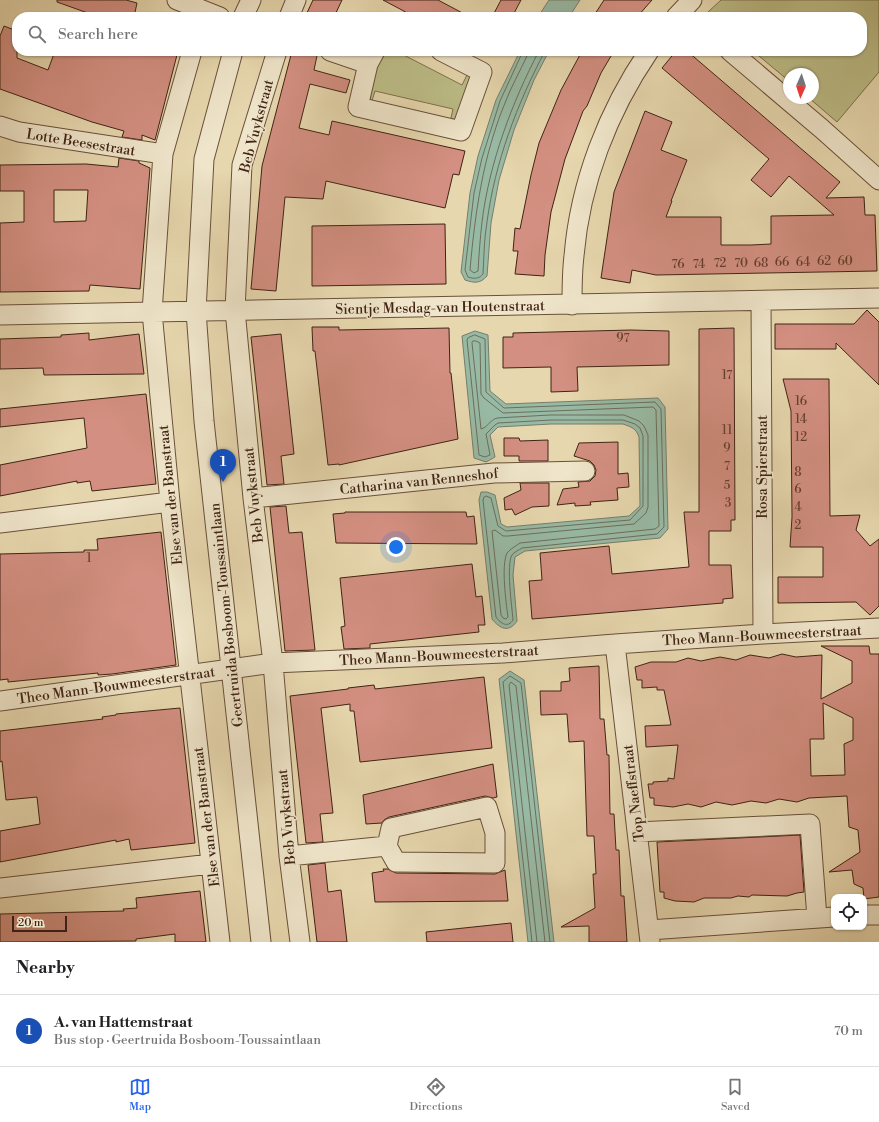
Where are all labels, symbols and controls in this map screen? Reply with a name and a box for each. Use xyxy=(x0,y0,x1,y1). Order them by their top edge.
search box xyxy=(12,12,867,56)
icon: search xyxy=(26,23,48,45)
text: Search here xyxy=(58,25,138,44)
north arrow xyxy=(783,68,819,104)
street label: Beb Vuykstraat xyxy=(236,78,278,176)
street label: Lotte Beesestraat xyxy=(25,125,137,161)
house number: 62 xyxy=(817,254,831,269)
house number: 60 xyxy=(837,254,853,269)
house number: 66 xyxy=(775,255,789,270)
house number: 64 xyxy=(796,255,810,270)
house number: 72 xyxy=(714,256,727,271)
house number: 70 xyxy=(734,256,748,271)
house number: 68 xyxy=(754,256,768,271)
house number: 76 xyxy=(672,257,684,272)
house number: 74 xyxy=(693,257,705,272)
street label: Sientje Mesdag-van Houtenstraat xyxy=(335,297,545,319)
house number: 97 xyxy=(616,331,630,346)
house number: 17 xyxy=(722,368,732,383)
house number: 16 xyxy=(795,394,807,409)
house number: 14 xyxy=(795,412,807,427)
street label: Rosa Spierstraat xyxy=(754,415,772,519)
house number: 11 xyxy=(722,423,733,438)
street label: Else van der Banstraat xyxy=(155,424,187,566)
house number: 12 xyxy=(795,430,807,445)
house number: 9 xyxy=(723,441,731,456)
street label: Beb Vuykstraat xyxy=(240,446,268,545)
pin: 1 xyxy=(210,449,236,482)
house number: 7 xyxy=(724,459,730,474)
street label: Catharina van Renneshof xyxy=(339,465,500,499)
house number: 8 xyxy=(794,465,802,480)
house number: 5 xyxy=(724,478,731,493)
house number: 6 xyxy=(794,482,802,497)
house number: 3 xyxy=(725,496,732,511)
house number: 4 xyxy=(794,500,802,515)
street label: Geertruida Bosboom-Toussaintlaan xyxy=(206,501,248,728)
house number: 2 xyxy=(795,518,802,533)
your location xyxy=(386,537,406,557)
house number: 1 xyxy=(86,551,92,566)
street label: Theo Mann-Bouwmeesterstraat xyxy=(662,622,862,650)
street label: Theo Mann-Bouwmeesterstraat xyxy=(339,642,539,670)
street label: Theo Mann-Bouwmeesterstraat xyxy=(16,663,216,709)
street label: Top Naeffstraat xyxy=(619,743,649,842)
street label: Else van der Banstraat xyxy=(189,746,224,888)
street label: Beb Vuykstraat xyxy=(274,768,300,867)
map controls xyxy=(831,894,867,930)
button: locate xyxy=(831,894,867,930)
scale bar xyxy=(12,914,67,933)
text: 20 m xyxy=(18,916,43,930)
text: Nearby xyxy=(16,957,75,979)
text: A. van Hattemstraat xyxy=(54,1013,192,1032)
text: 1 xyxy=(26,1023,32,1039)
text: 70 m xyxy=(834,1023,863,1039)
text: Bus stop · Geertruida Bosboom-Toussaintlaan xyxy=(54,1032,321,1048)
tab: Map xyxy=(129,1076,151,1114)
tab: Directions xyxy=(410,1076,463,1114)
tab: Saved xyxy=(721,1076,750,1114)

